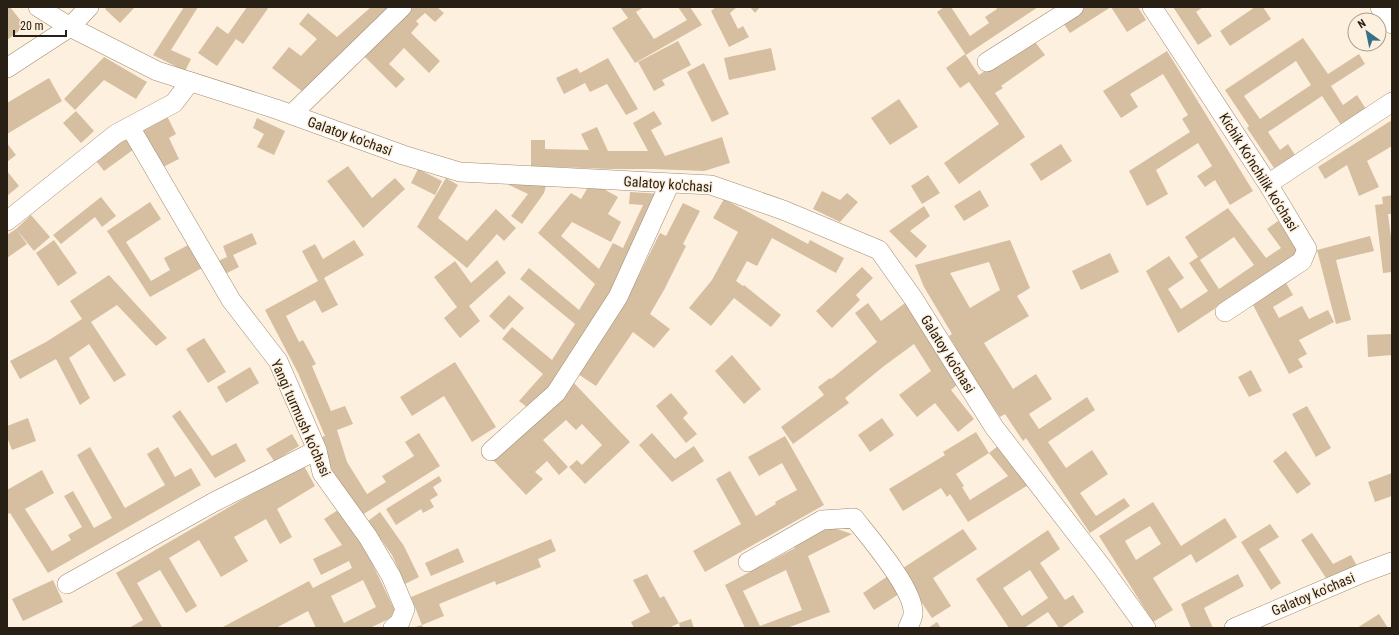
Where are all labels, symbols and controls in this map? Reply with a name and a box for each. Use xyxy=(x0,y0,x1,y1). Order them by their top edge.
scale bar xyxy=(14,12,66,38)
north arrow xyxy=(1347,12,1387,52)
text: N xyxy=(1355,17,1368,31)
text: 20 m xyxy=(20,19,44,33)
street label: Kichik Ko‘nchilik ko‘chasi xyxy=(1216,110,1302,234)
street label: Galatoy ko'chasi xyxy=(306,113,394,159)
street label: Galatoy ko'chasi xyxy=(623,173,713,195)
street label: Galatoy ko'chasi xyxy=(918,312,978,396)
street label: Yangi turmush ko'chasi xyxy=(268,357,334,479)
street label: Galatoy ko'chasi xyxy=(1269,569,1357,619)

